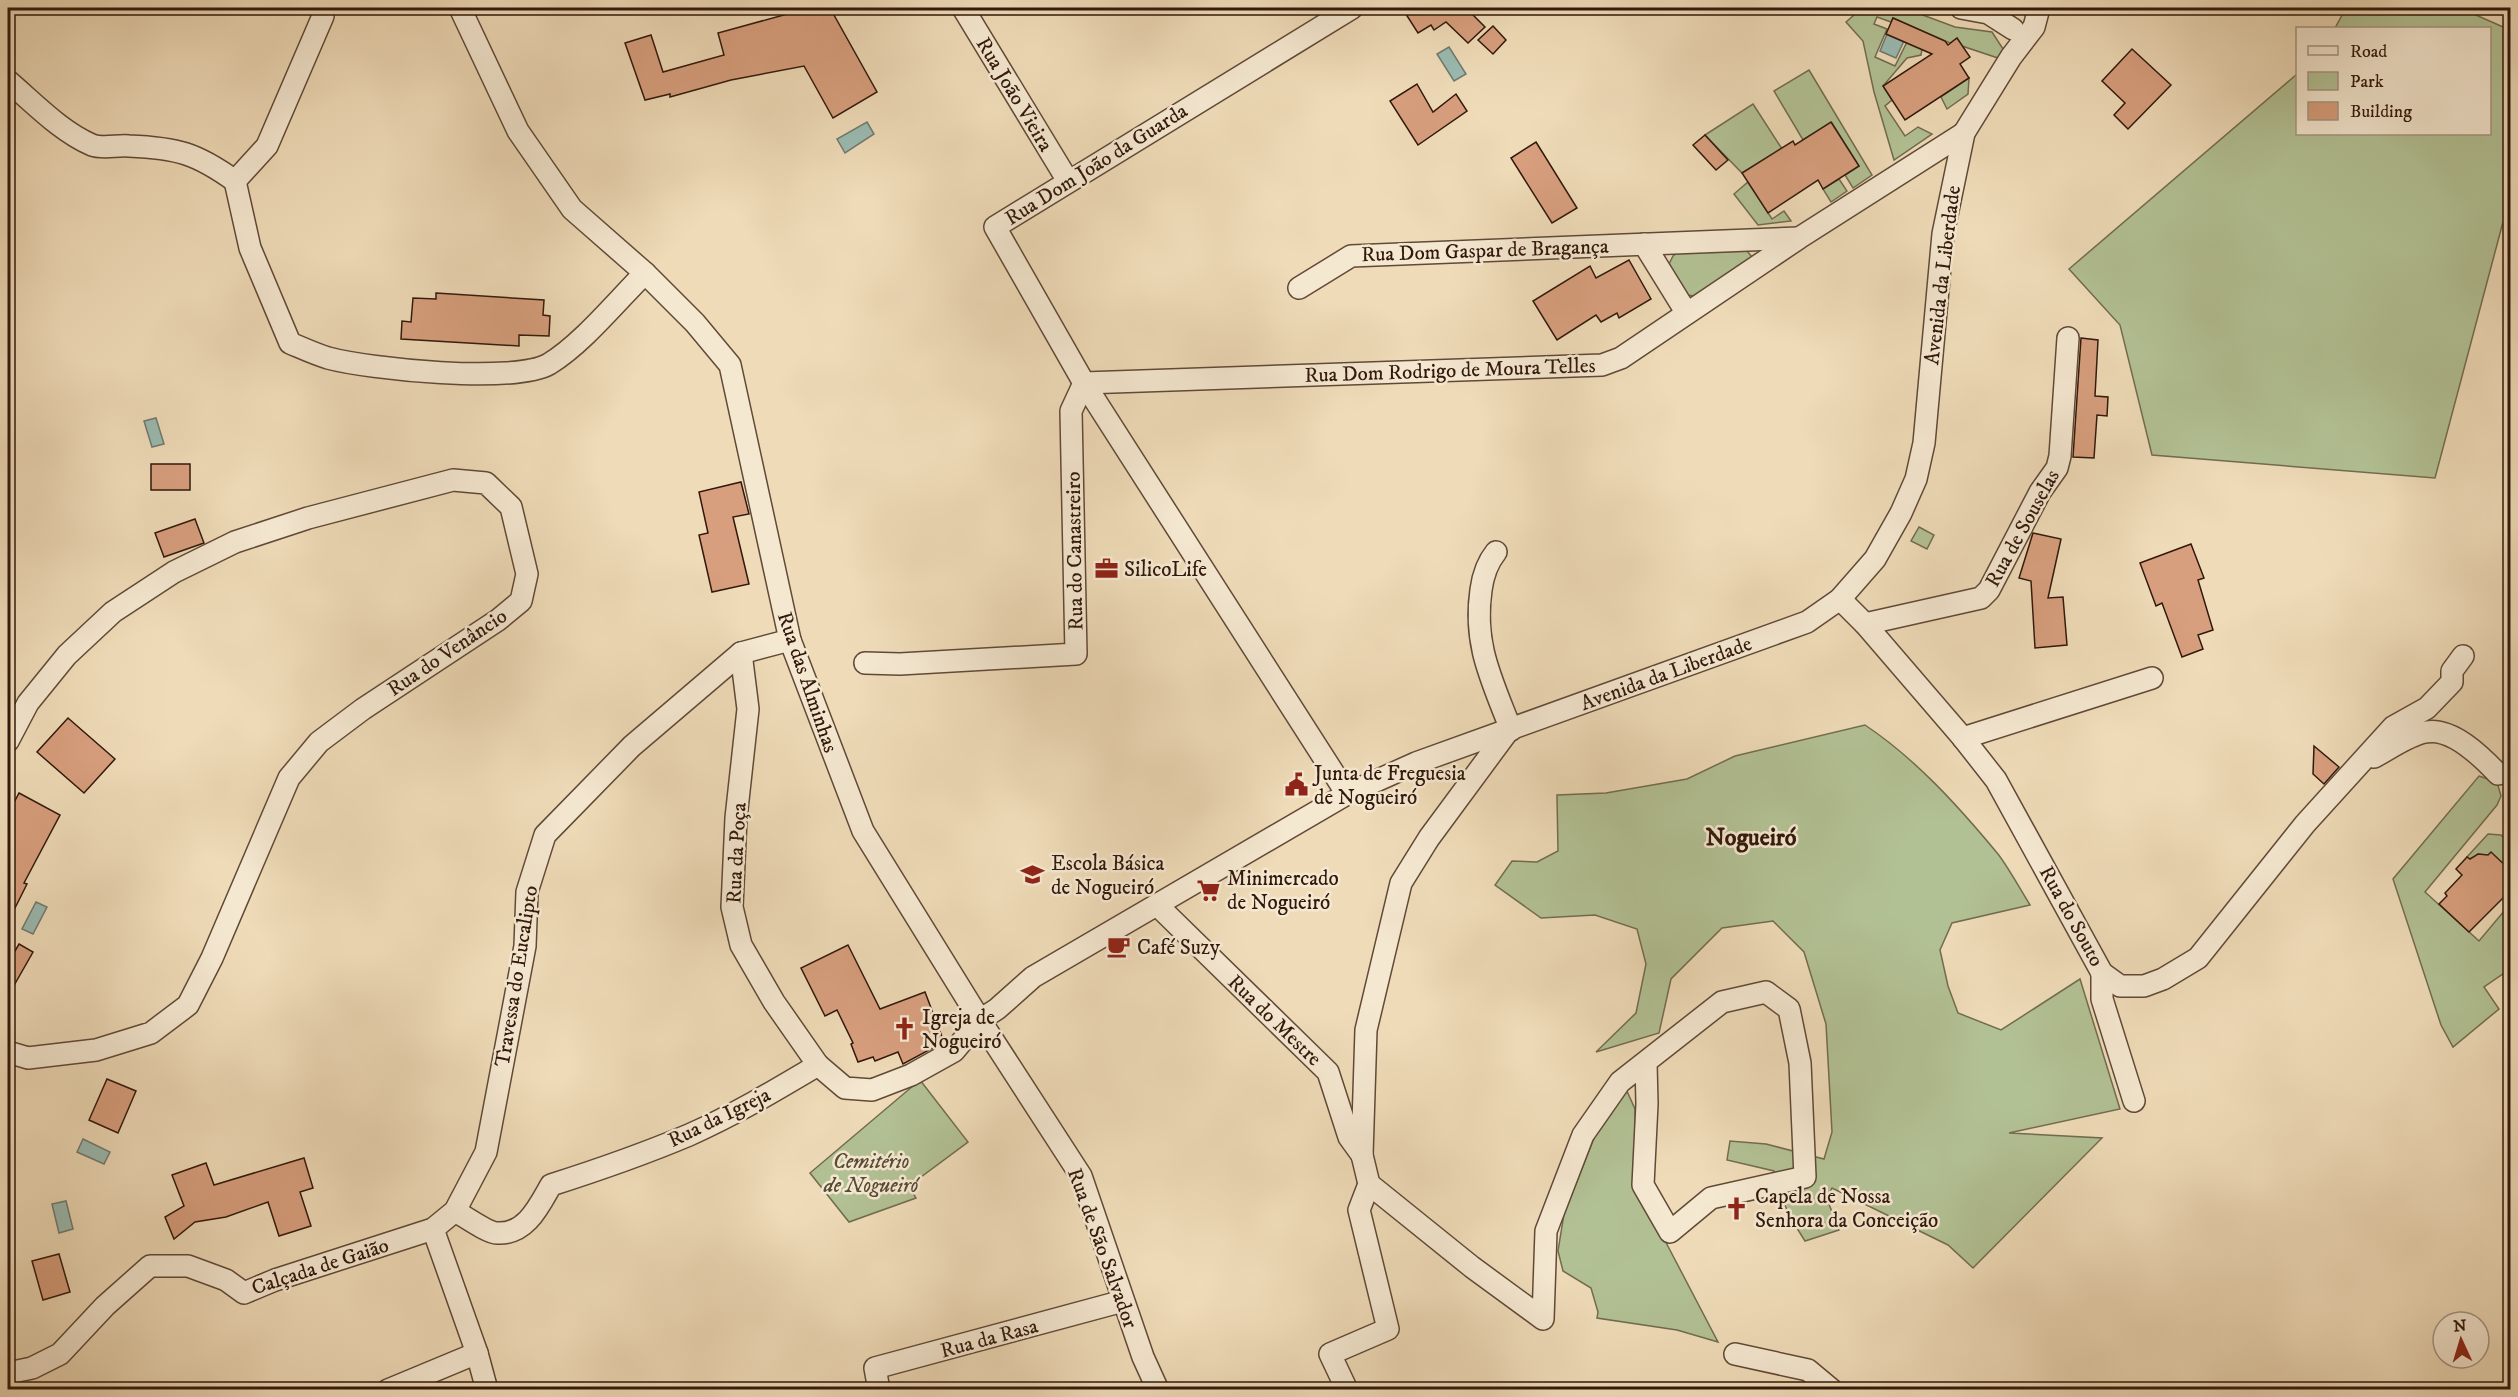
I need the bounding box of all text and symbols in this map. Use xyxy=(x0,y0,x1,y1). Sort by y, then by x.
legend xyxy=(2296,27,2491,135)
street label: Rua João Vieira xyxy=(970,33,1058,156)
text: Road xyxy=(2350,41,2387,63)
text: Park xyxy=(2350,71,2384,93)
street label: Rua Dom João da Guarda xyxy=(1000,98,1193,232)
text: Building xyxy=(2350,101,2412,123)
street label: Avenida da Liberdade xyxy=(1919,184,1967,366)
street label: Rua Dom Gaspar de Bragança xyxy=(1361,234,1609,268)
street label: Rua Dom Rodrigo de Moura Telles xyxy=(1304,353,1596,389)
street label: Rua de Souselas xyxy=(1980,465,2066,592)
street label: Rua do Canastreiro xyxy=(1061,471,1089,631)
office icon: SilicoLife xyxy=(1093,556,1119,582)
place label: SilicoLife xyxy=(1124,557,1207,583)
street label: Rua do Venâncio xyxy=(383,603,512,702)
street label: Rua das Alminhas xyxy=(771,608,843,756)
street label: Avenida da Liberdade xyxy=(1577,631,1756,717)
place label: Junta de Freguesia de Nogueiró xyxy=(1312,761,1466,811)
public building icon: Junta de Freguesia de Nogueiró xyxy=(1283,772,1309,798)
street label: Rua da Poça xyxy=(721,802,753,904)
district label: Nogueiró xyxy=(1706,823,1797,853)
place label: Escola Básica de Nogueiró xyxy=(1051,851,1164,901)
school or university icon: Escola Básica de Nogueiró xyxy=(1020,862,1046,888)
street label: Rua do Souto xyxy=(2033,862,2109,971)
place label: Minimercado de Nogueiró xyxy=(1227,866,1339,916)
supermarket icon: Minimercado de Nogueiró xyxy=(1196,877,1222,903)
street label: Travessa do Eucalipto xyxy=(490,884,544,1069)
cafe icon: Café Suzy xyxy=(1106,934,1132,960)
place label: Café Suzy xyxy=(1137,935,1221,961)
street label: Rua do Mestre xyxy=(1222,969,1327,1072)
place label: Igreja de Nogueiró xyxy=(922,1005,1002,1055)
church icon: Igreja de Nogueiró xyxy=(891,1016,917,1042)
street label: Rua da Igreja xyxy=(664,1082,775,1154)
park label: Cemitério de Nogueiró xyxy=(823,1149,920,1199)
street label: Rua de São Salvador xyxy=(1061,1165,1143,1332)
place label: Capela de Nossa Senhora da Conceição xyxy=(1755,1184,1938,1234)
church icon: Capela de Nossa Senhora da Conceição xyxy=(1724,1195,1750,1221)
street label: Calçada de Gaião xyxy=(248,1233,392,1301)
north arrow xyxy=(2431,1310,2491,1370)
street label: Rua da Rasa xyxy=(937,1313,1041,1364)
text: N xyxy=(2453,1316,2467,1336)

